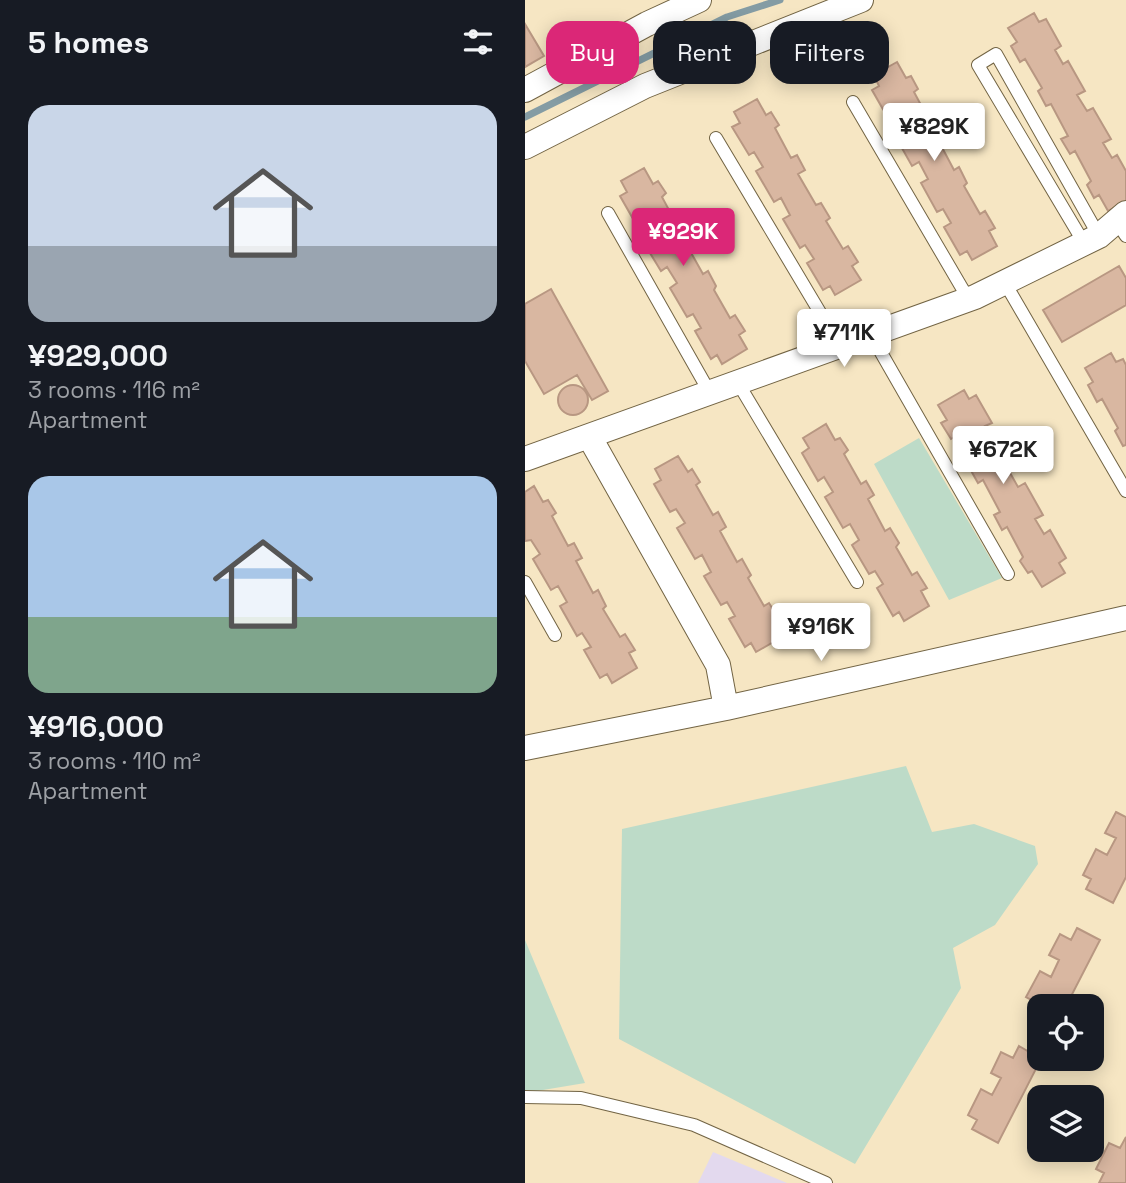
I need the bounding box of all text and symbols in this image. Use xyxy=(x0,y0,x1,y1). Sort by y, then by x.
chip: Buy xyxy=(546,21,639,84)
chip: Rent xyxy=(653,21,756,84)
chip: Filters xyxy=(770,21,889,84)
text: 5 homes xyxy=(28,23,149,62)
icon: filters xyxy=(459,23,497,61)
pin: ¥829K xyxy=(885,104,983,163)
text: ¥829K xyxy=(899,111,969,141)
icon: home xyxy=(200,150,326,276)
pin: ¥929K xyxy=(634,208,732,268)
text: ¥929K xyxy=(648,216,718,246)
pin: ¥711K xyxy=(795,310,893,369)
text: ¥711K xyxy=(813,317,875,347)
text: ¥929,000 xyxy=(28,336,168,375)
text: 3 rooms · 116 m² xyxy=(28,375,200,405)
text: Apartment xyxy=(28,405,148,435)
pin: ¥672K xyxy=(954,426,1052,486)
text: ¥672K xyxy=(969,434,1037,464)
icon: home xyxy=(200,521,326,647)
pin: ¥916K xyxy=(772,604,870,663)
text: ¥916K xyxy=(787,611,855,641)
text: ¥916,000 xyxy=(28,707,164,746)
text: 3 rooms · 110 m² xyxy=(28,746,201,776)
text: Apartment xyxy=(28,776,148,806)
map controls xyxy=(1027,994,1104,1162)
button: locate xyxy=(1027,994,1104,1071)
button: layers xyxy=(1027,1085,1104,1162)

